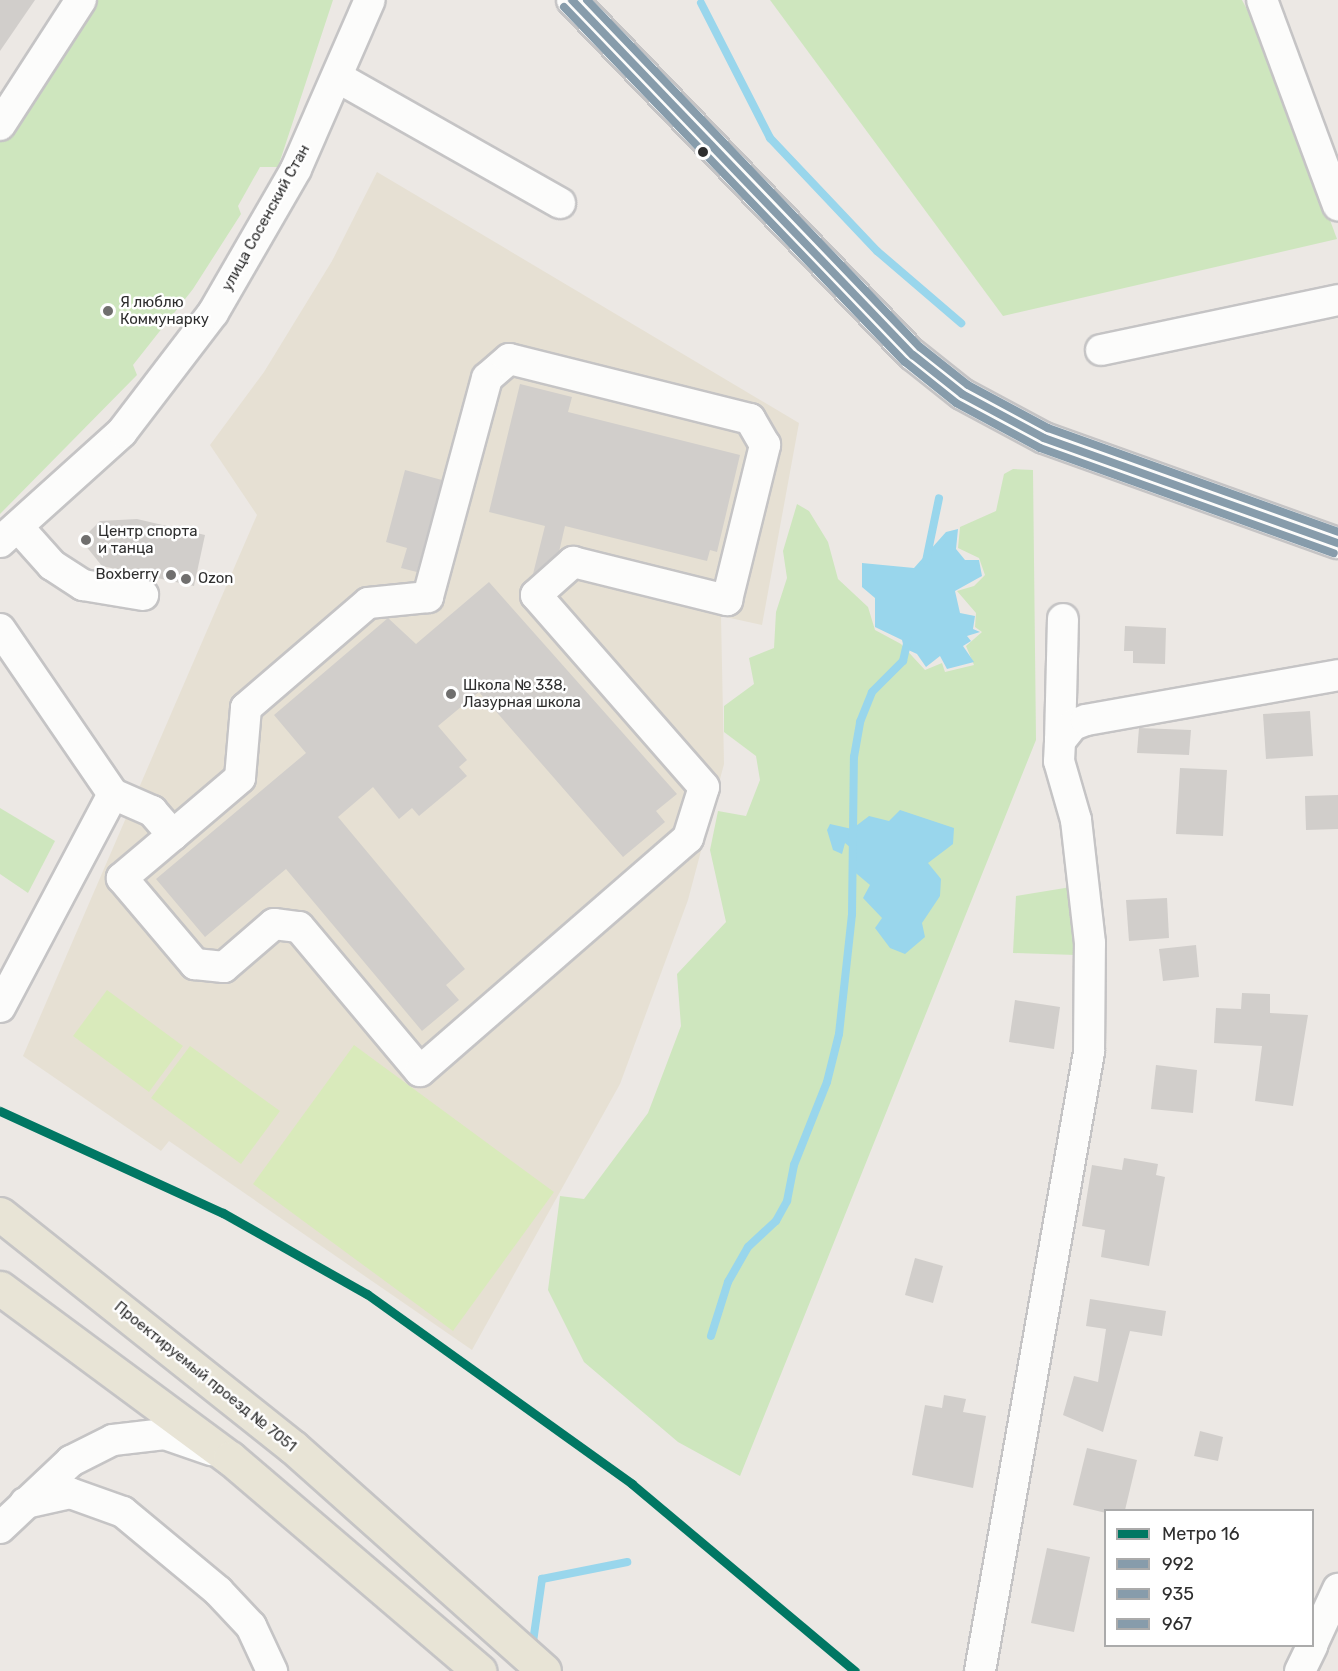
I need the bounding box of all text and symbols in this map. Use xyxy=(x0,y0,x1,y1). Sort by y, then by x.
street label: улица Сосенский Стан xyxy=(218,142,314,294)
unlabelled marker xyxy=(697,146,709,158)
place label: Я люблю Коммунарку xyxy=(120,293,209,328)
marker: Я люблю Коммунарку xyxy=(101,304,115,318)
place label: Центр спорта и танца xyxy=(98,522,197,557)
marker: Центр спорта и танца xyxy=(79,533,93,547)
place label: Boxberry xyxy=(95,566,159,584)
marker: Boxberry xyxy=(164,568,178,582)
place label: Ozon xyxy=(198,570,233,588)
marker: Ozon xyxy=(179,572,193,586)
place label: Школа № 338, Лазурная школа xyxy=(463,676,581,711)
marker: Школа № 338, Лазурная школа xyxy=(444,687,458,701)
street label: Проектируемый проезд № 7051 xyxy=(110,1298,300,1456)
legend xyxy=(1104,1509,1314,1647)
text: Метро 16 xyxy=(1162,1523,1240,1545)
text: 992 xyxy=(1162,1553,1194,1575)
text: 935 xyxy=(1162,1583,1194,1605)
text: 967 xyxy=(1162,1613,1192,1635)

